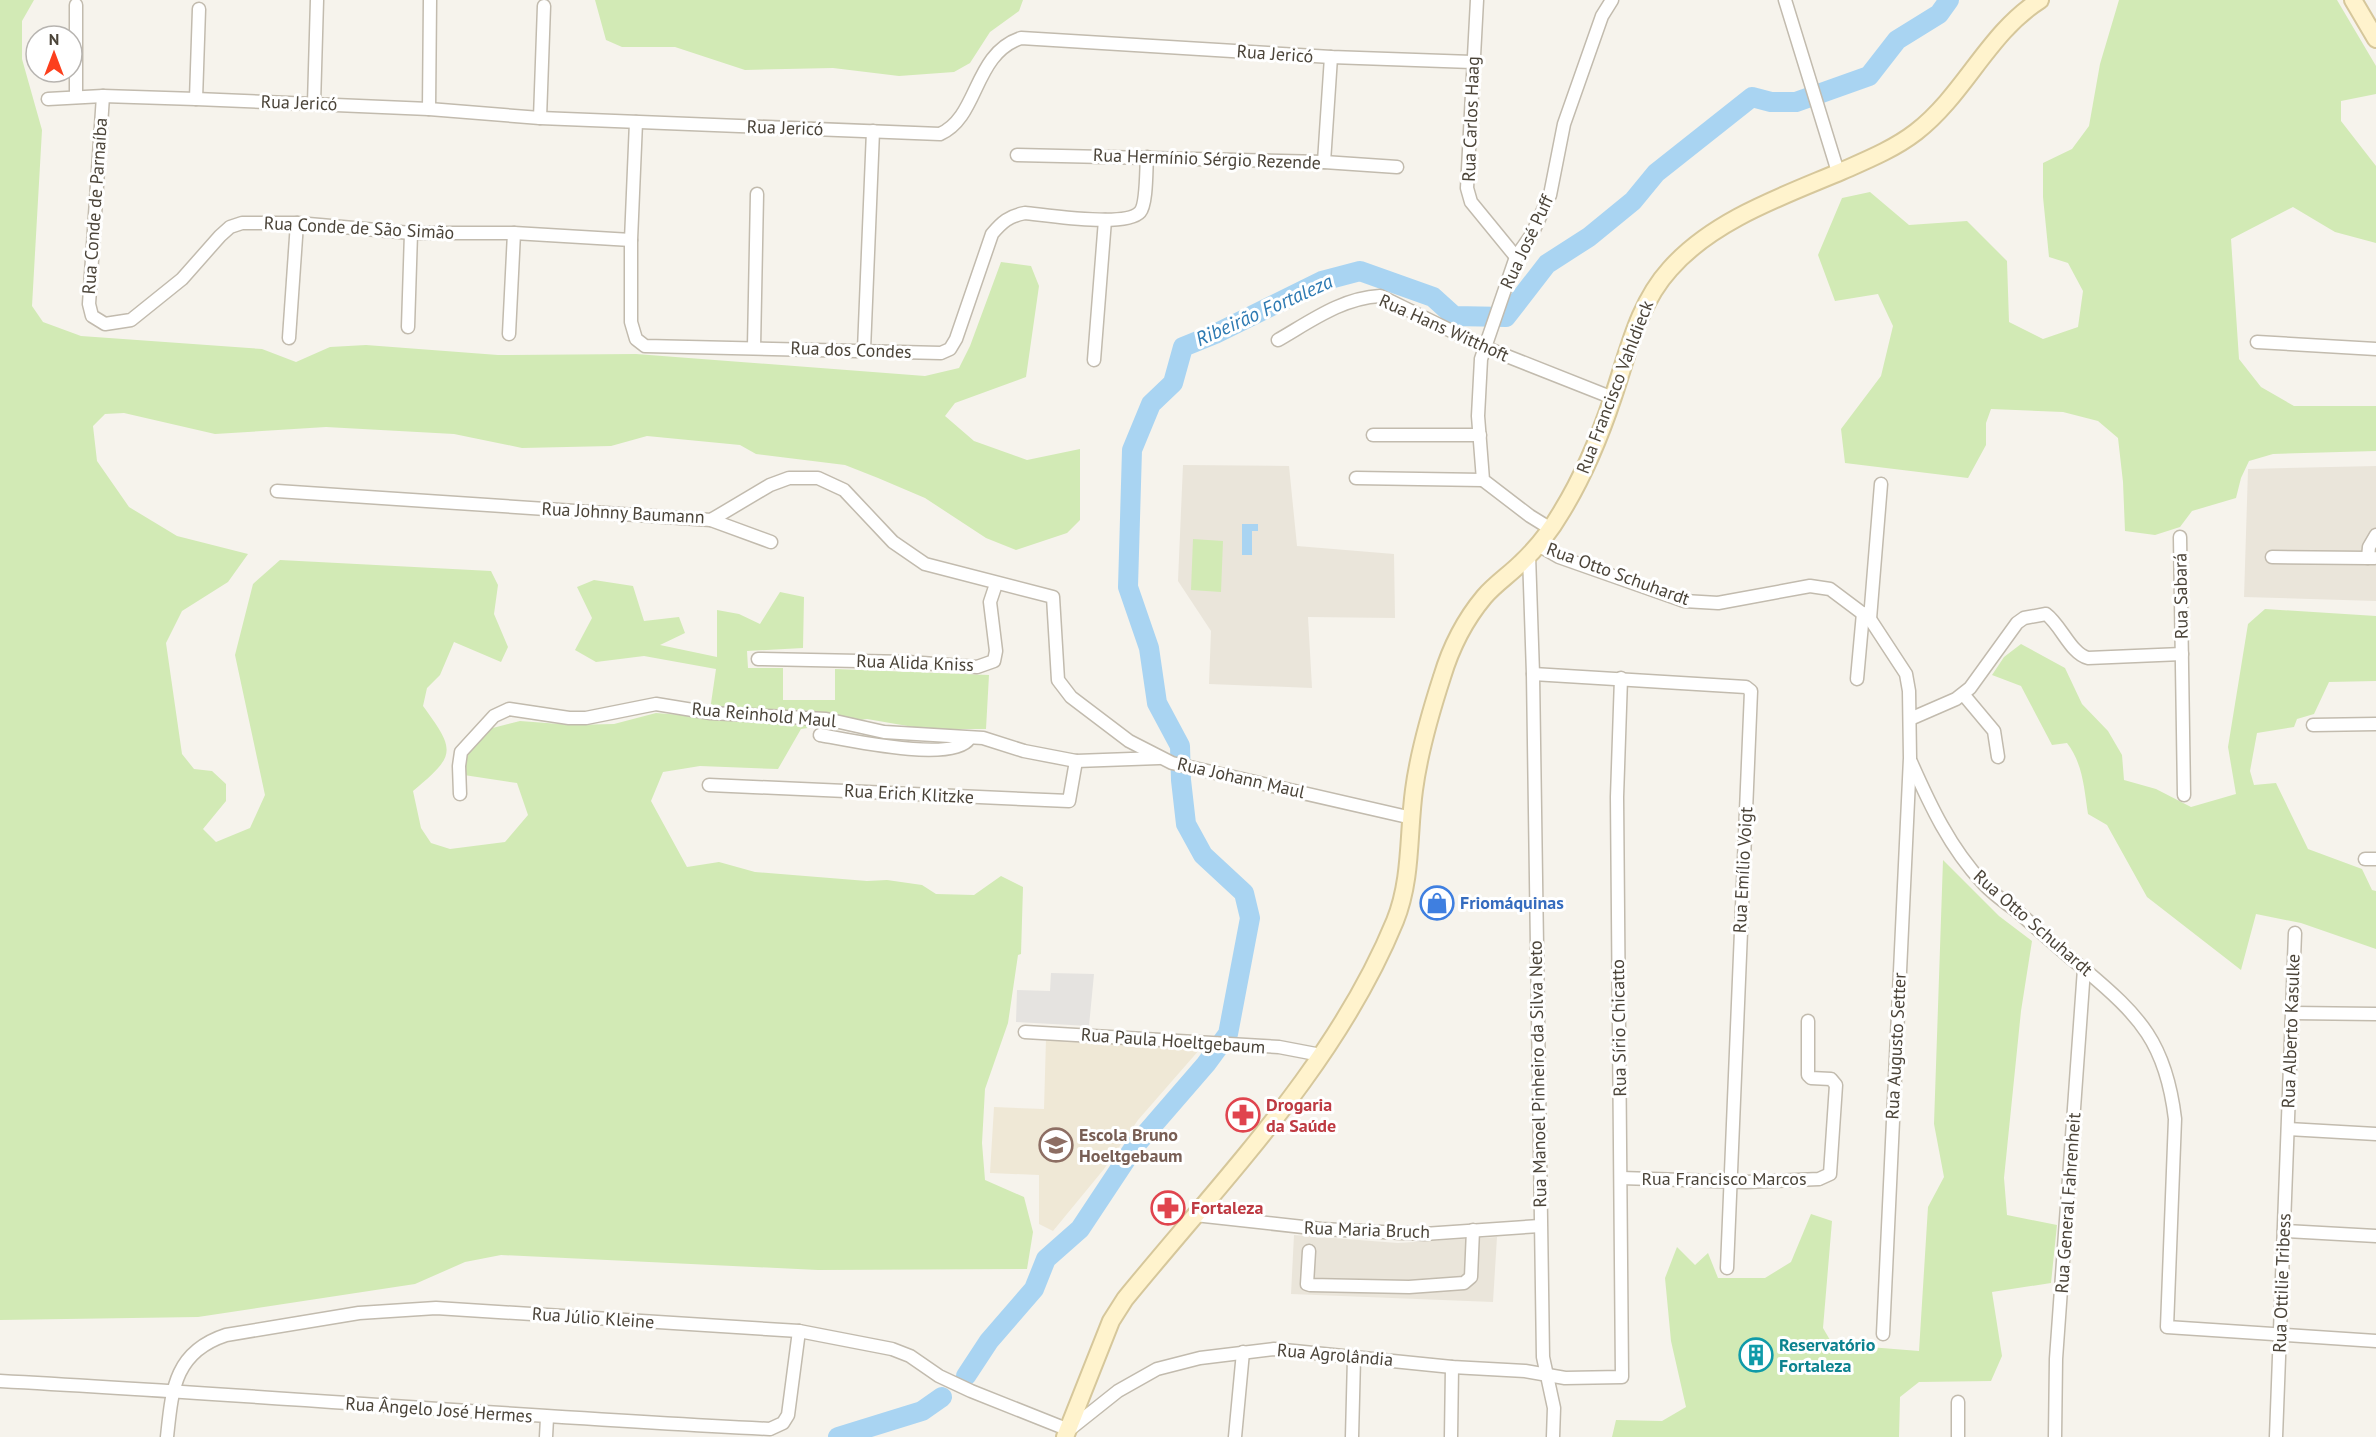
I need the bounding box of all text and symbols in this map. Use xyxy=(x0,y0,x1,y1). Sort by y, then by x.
north arrow xyxy=(24,24,84,84)
text: N xyxy=(49,29,59,49)
street label: Rua Jericó xyxy=(1236,39,1314,68)
street label: Rua Carlos Haag xyxy=(1457,56,1484,182)
street label: Rua Jericó xyxy=(260,90,338,115)
street label: Rua Jericó xyxy=(746,115,824,140)
street label: Rua Conde de Parnaíba xyxy=(77,117,112,295)
street label: Rua Hermínio Sérgio Rezende xyxy=(1093,143,1321,174)
street label: Rua José Puff xyxy=(1495,190,1559,292)
street label: Rua Conde de São Simão xyxy=(263,211,455,244)
water label: Ribeirão Fortaleza xyxy=(1191,268,1337,352)
street label: Rua Hans Witthoft xyxy=(1376,289,1513,366)
street label: Rua Francisco Vahldieck xyxy=(1571,297,1658,477)
street label: Rua dos Condes xyxy=(790,336,912,363)
street label: Rua Johnny Baumann xyxy=(541,497,705,528)
street label: Rua Otto Schuhardt xyxy=(1543,537,1693,610)
street label: Rua Sabará xyxy=(2168,553,2193,639)
street label: Rua Alida Kniss xyxy=(856,649,974,676)
street label: Rua Reinhold Maul xyxy=(691,697,838,732)
street label: Rua Johann Maul xyxy=(1175,752,1308,804)
street label: Rua Erich Klitzke xyxy=(843,779,975,808)
street label: Rua Emílio Voigt xyxy=(1728,806,1757,934)
street label: Rua Otto Schuhardt xyxy=(1969,865,2098,981)
shop icon: Friomáquinas xyxy=(1419,885,1455,921)
place label: Friomáquinas xyxy=(1460,891,1564,914)
street label: Rua Manoel Pinheiro da Silva Neto xyxy=(1524,940,1551,1208)
street label: Rua Alberto Kasulke xyxy=(2276,953,2305,1109)
street label: Rua Sírio Chicatto xyxy=(1606,959,1631,1097)
street label: Rua Augusto Setter xyxy=(1880,972,1911,1120)
street label: Rua Paula Hoeltgebaum xyxy=(1080,1023,1266,1058)
place label: Drogaria da Saúde xyxy=(1266,1093,1336,1137)
pharmacy icon: Drogaria da Saúde xyxy=(1225,1097,1261,1133)
street label: Rua General Fahrenheit xyxy=(2050,1112,2085,1294)
place label: Escola Bruno Hoeltgebaum xyxy=(1079,1123,1183,1167)
school or university icon: Escola Bruno Hoeltgebaum xyxy=(1038,1127,1074,1163)
street label: Rua Francisco Marcos xyxy=(1641,1167,1807,1190)
pharmacy icon: Fortaleza xyxy=(1150,1190,1186,1226)
place label: Fortaleza xyxy=(1191,1196,1263,1219)
street label: Rua Ottilie Tribess xyxy=(2268,1213,2295,1353)
street label: Rua Maria Bruch xyxy=(1304,1216,1430,1243)
street label: Rua Júlio Kleine xyxy=(531,1302,655,1333)
place label: Reservatório Fortaleza xyxy=(1779,1333,1876,1377)
building icon: Reservatório Fortaleza xyxy=(1738,1337,1774,1373)
street label: Rua Agrolândia xyxy=(1276,1338,1394,1371)
street label: Rua Ângelo José Hermes xyxy=(345,1391,533,1428)

